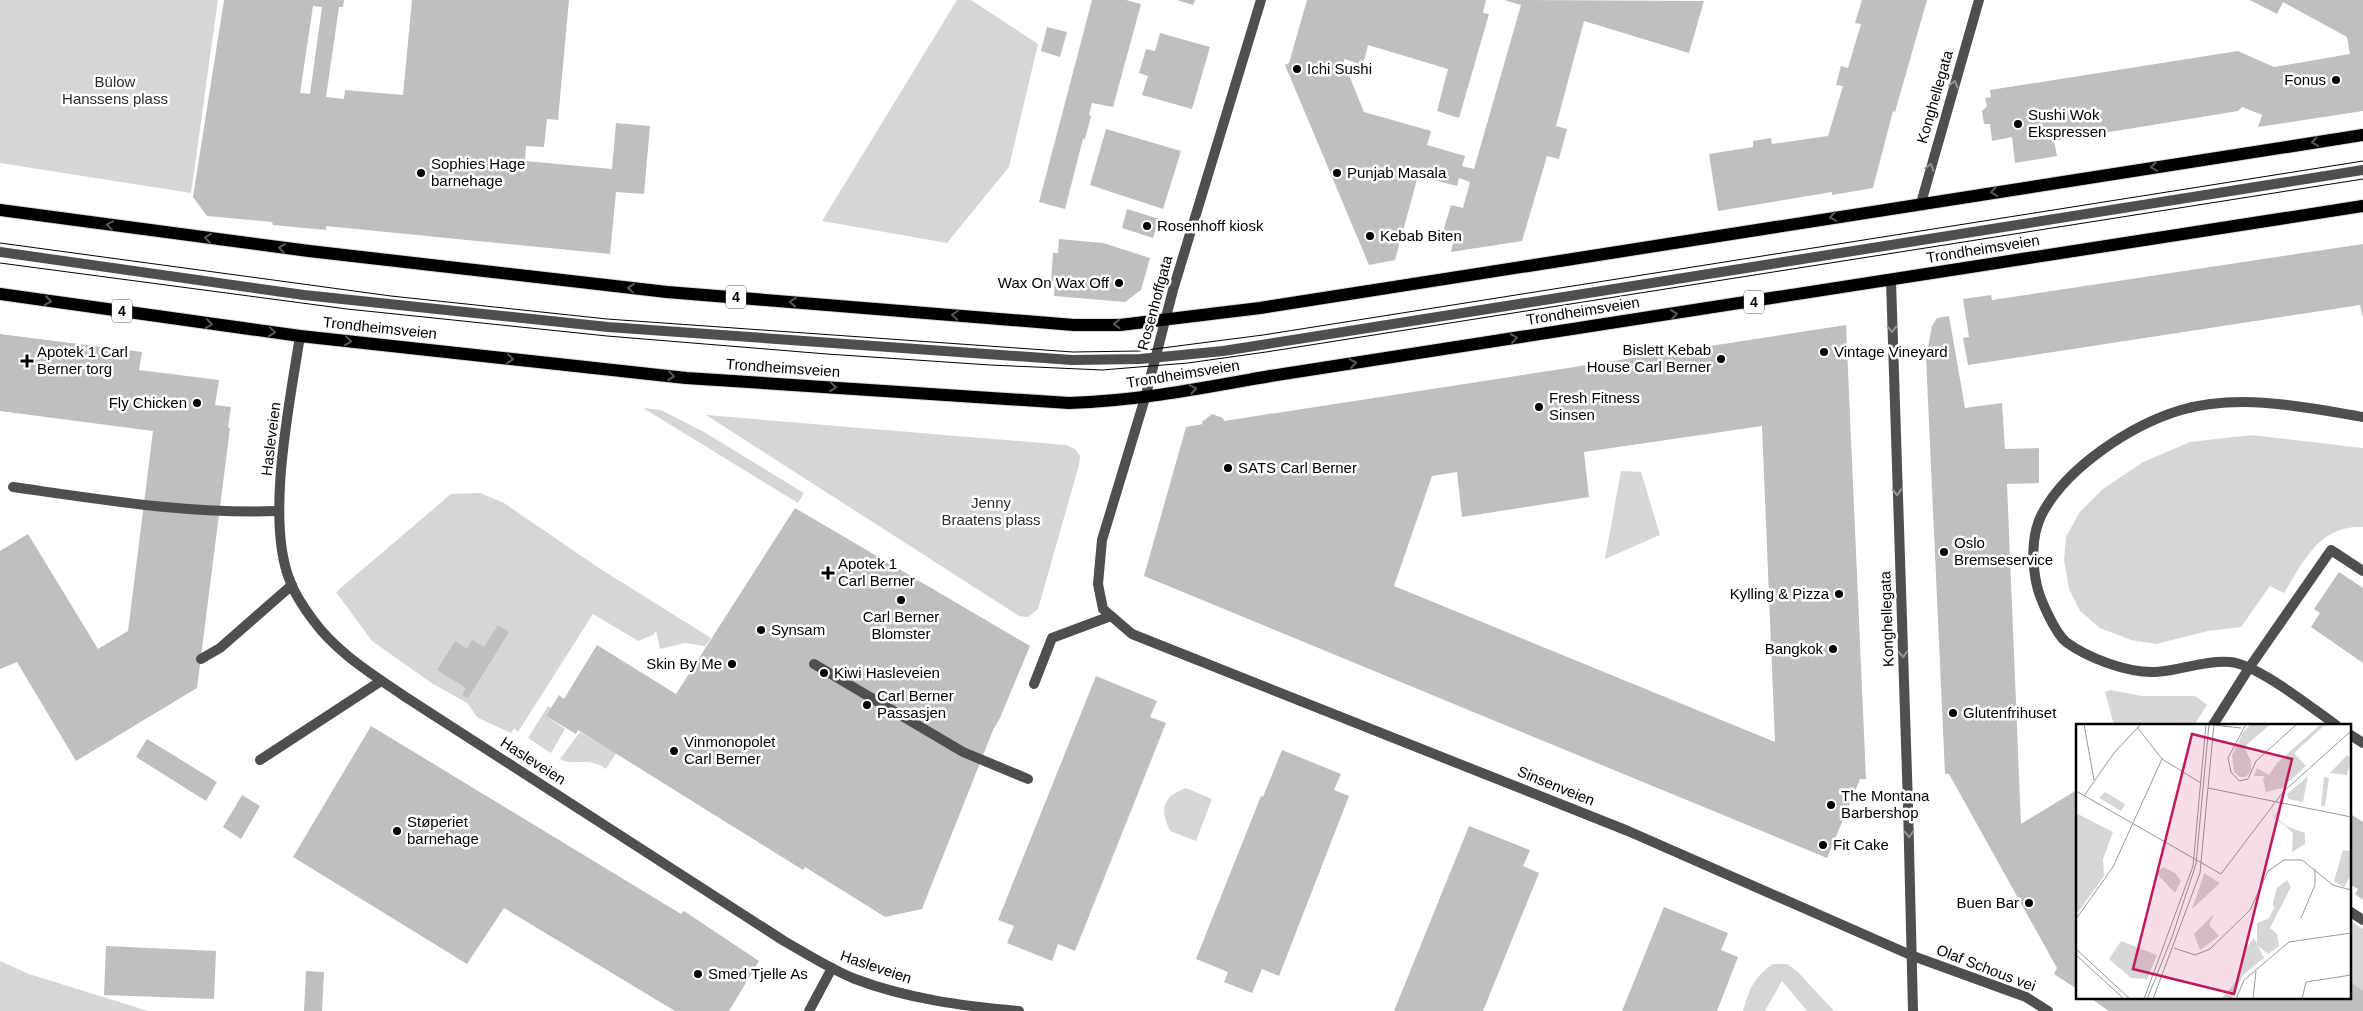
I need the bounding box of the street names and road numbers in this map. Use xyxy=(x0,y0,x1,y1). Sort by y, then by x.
street label: Konghellegata xyxy=(1913,48,1956,145)
street label: Trondheimsveien xyxy=(1925,231,2041,266)
street label: Rosenhoffgata xyxy=(1134,253,1175,352)
road number: 4 xyxy=(726,286,746,308)
road number: 4 xyxy=(1744,290,1764,314)
street label: Trondheimsveien xyxy=(1525,293,1641,328)
road number: 4 xyxy=(112,300,132,322)
street label: Trondheimsveien xyxy=(322,313,438,342)
street label: Trondheimsveien xyxy=(725,355,841,380)
street label: Trondheimsveien xyxy=(1125,356,1241,391)
street label: Hasleveien xyxy=(258,401,283,477)
street label: Konghellegata xyxy=(1876,570,1897,667)
street label: Hasleveien xyxy=(498,733,569,788)
street label: Sinsenveien xyxy=(1515,762,1597,809)
street label: Olaf Schous vei xyxy=(1934,941,2038,994)
street label: Hasleveien xyxy=(838,946,914,987)

